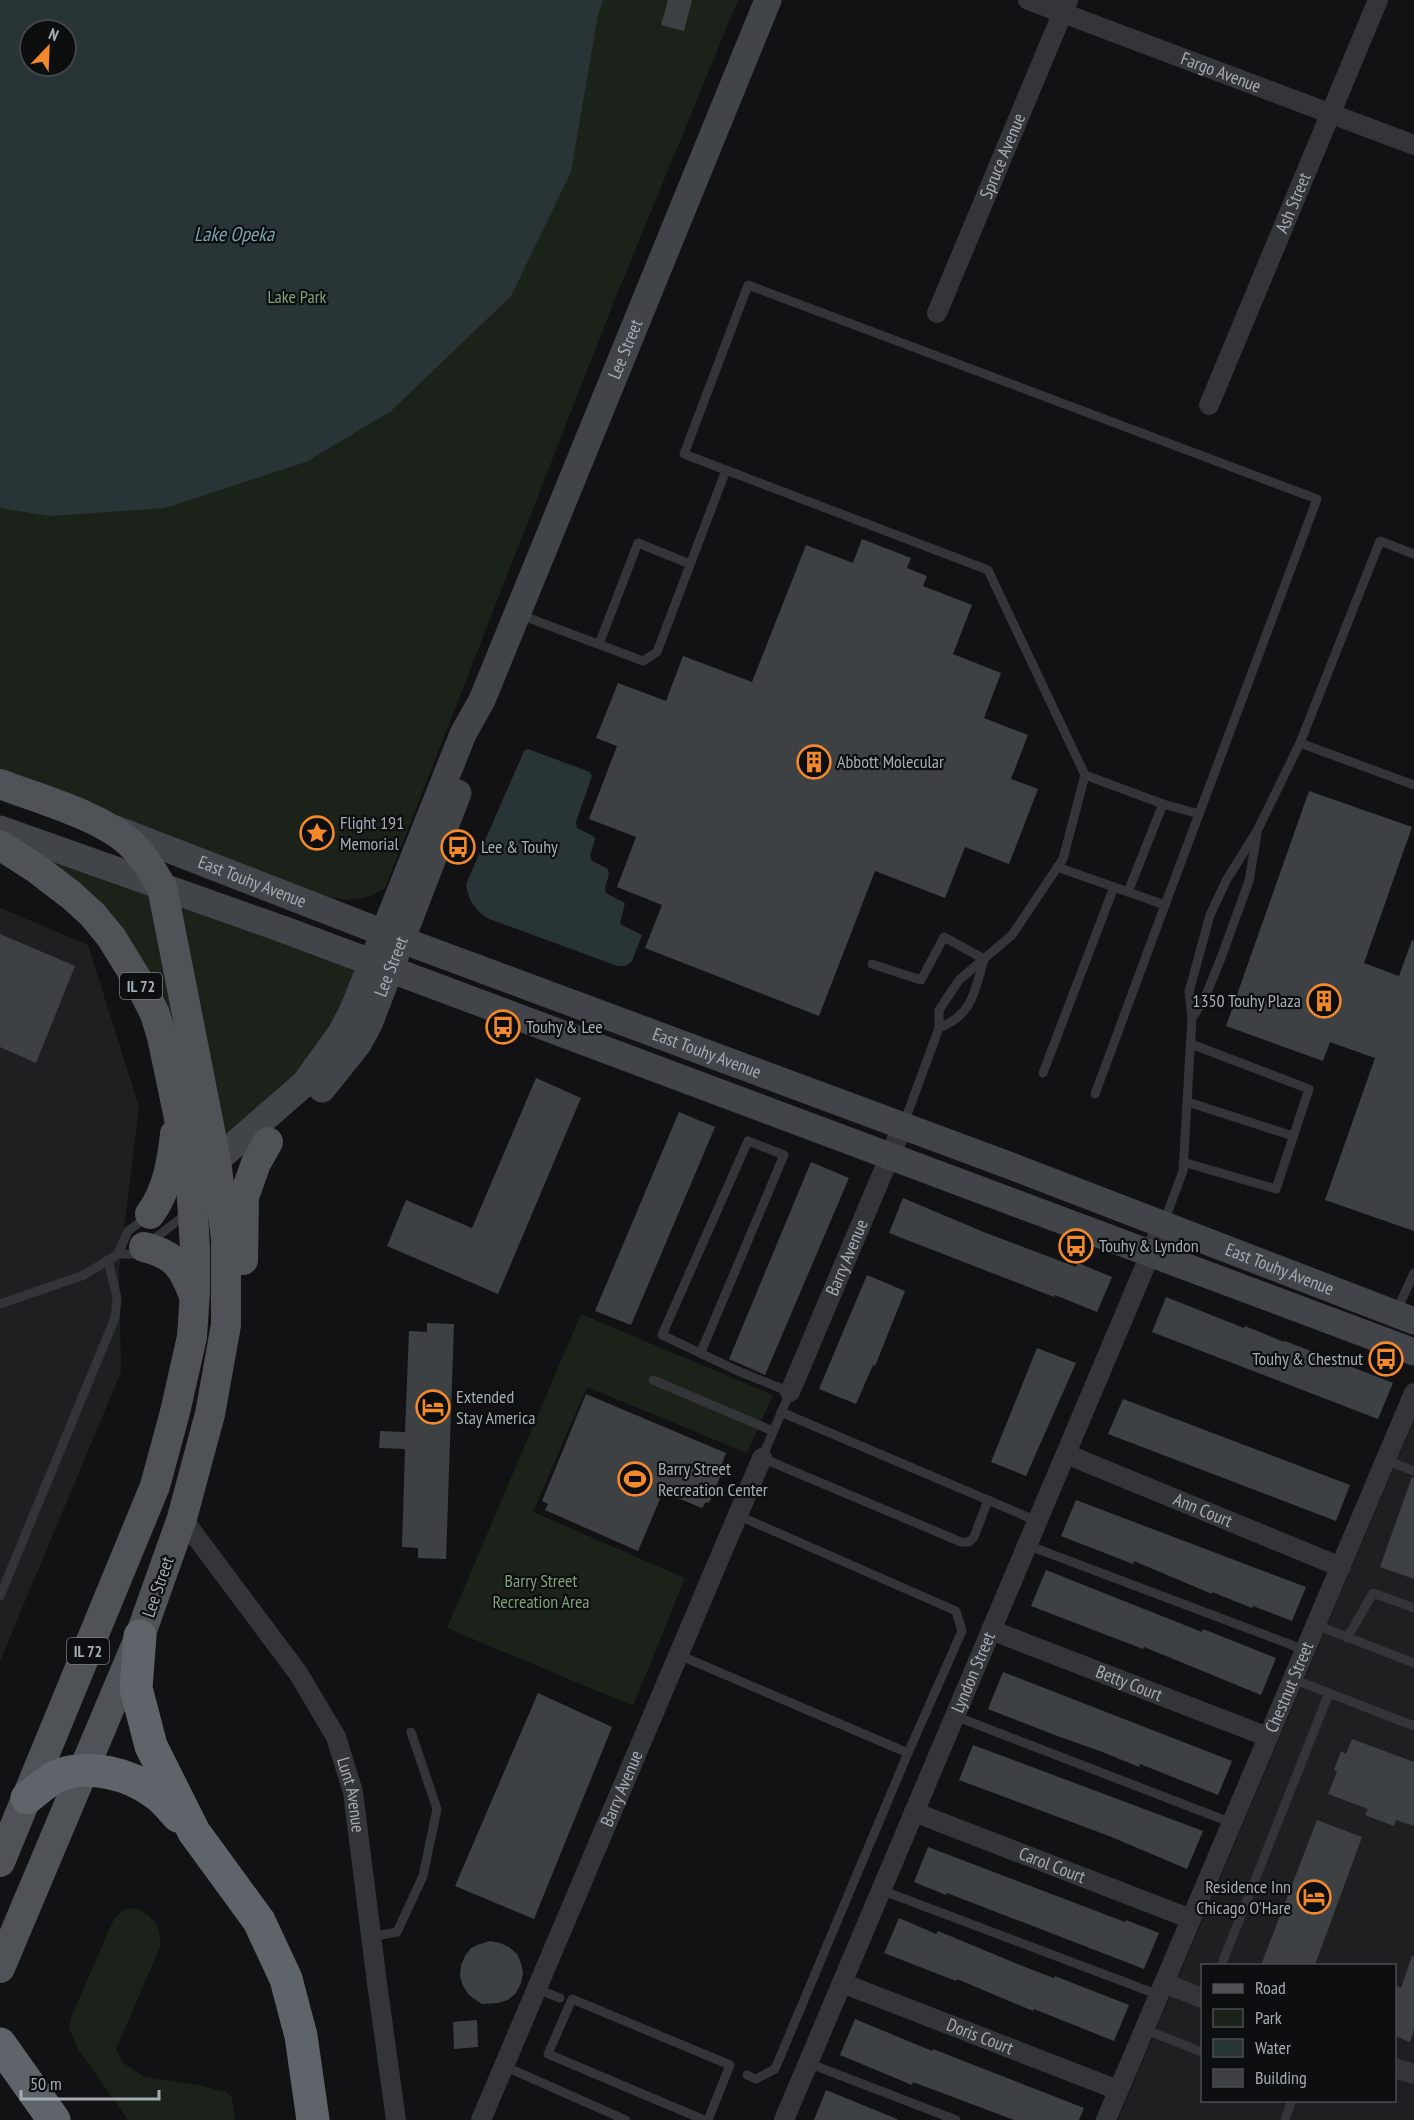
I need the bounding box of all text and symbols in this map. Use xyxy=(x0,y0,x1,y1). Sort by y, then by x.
north arrow xyxy=(18,18,78,78)
text: N xyxy=(46,23,62,45)
street label: Fargo Avenue xyxy=(1178,46,1264,98)
street label: Spruce Avenue xyxy=(974,110,1030,202)
street label: Ash Street xyxy=(1270,169,1316,236)
water label: Lake Opeka xyxy=(194,221,275,247)
park label: Lake Park xyxy=(267,285,327,308)
street label: Lee Street xyxy=(602,316,647,382)
building icon: Abbott Molecular xyxy=(796,744,832,780)
place label: Abbott Molecular xyxy=(837,750,944,773)
place label: Flight 191 Memorial xyxy=(340,811,404,855)
place icon: Flight 191 Memorial xyxy=(299,815,335,851)
bus stop icon: Lee & Touhy xyxy=(440,829,476,865)
place label: Lee & Touhy xyxy=(481,835,558,858)
street label: East Touhy Avenue xyxy=(195,850,310,913)
street label: Lee Street xyxy=(369,933,413,1000)
road number: IL 72 xyxy=(120,973,162,999)
building icon: 1350 Touhy Plaza xyxy=(1306,983,1342,1019)
place label: 1350 Touhy Plaza xyxy=(1192,989,1301,1012)
bus stop icon: Touhy & Lee xyxy=(485,1009,521,1045)
place label: Touhy & Lee xyxy=(526,1015,603,1038)
street label: East Touhy Avenue xyxy=(650,1022,765,1083)
street label: Barry Avenue xyxy=(820,1216,873,1299)
bus stop icon: Touhy & Lyndon xyxy=(1058,1228,1094,1264)
place label: Touhy & Lyndon xyxy=(1099,1234,1199,1257)
street label: East Touhy Avenue xyxy=(1222,1238,1337,1300)
bus stop icon: Touhy & Chestnut xyxy=(1368,1341,1404,1377)
place label: Touhy & Chestnut xyxy=(1252,1347,1363,1370)
place label: Extended Stay America xyxy=(456,1385,536,1429)
hotel icon: Extended Stay America xyxy=(415,1389,451,1425)
place label: Barry Street Recreation Center xyxy=(658,1457,768,1501)
sports icon: Barry Street Recreation Center xyxy=(617,1461,653,1497)
street label: Ann Court xyxy=(1170,1487,1236,1532)
street label: Lee Street xyxy=(136,1554,179,1620)
park label: Barry Street Recreation Area xyxy=(492,1569,590,1613)
street label: Lyndon Street xyxy=(946,1628,1000,1716)
road number: IL 72 xyxy=(67,1638,109,1664)
street label: Chestnut Street xyxy=(1259,1638,1318,1736)
street label: Betty Court xyxy=(1093,1660,1166,1706)
street label: Barry Avenue xyxy=(595,1747,648,1830)
street label: Lunt Avenue xyxy=(332,1754,370,1834)
street label: Carol Court xyxy=(1016,1842,1089,1888)
place label: Residence Inn Chicago O'Hare xyxy=(1196,1875,1291,1919)
hotel icon: Residence Inn Chicago O'Hare xyxy=(1296,1879,1332,1915)
legend xyxy=(1201,1964,1396,2102)
text: Road xyxy=(1255,1976,1286,1999)
text: Park xyxy=(1255,2006,1282,2029)
street label: Doris Court xyxy=(944,2013,1017,2059)
text: Water xyxy=(1255,2036,1291,2059)
scale bar xyxy=(21,2063,159,2101)
text: Building xyxy=(1255,2066,1307,2089)
text: 50 m xyxy=(30,2072,62,2095)

